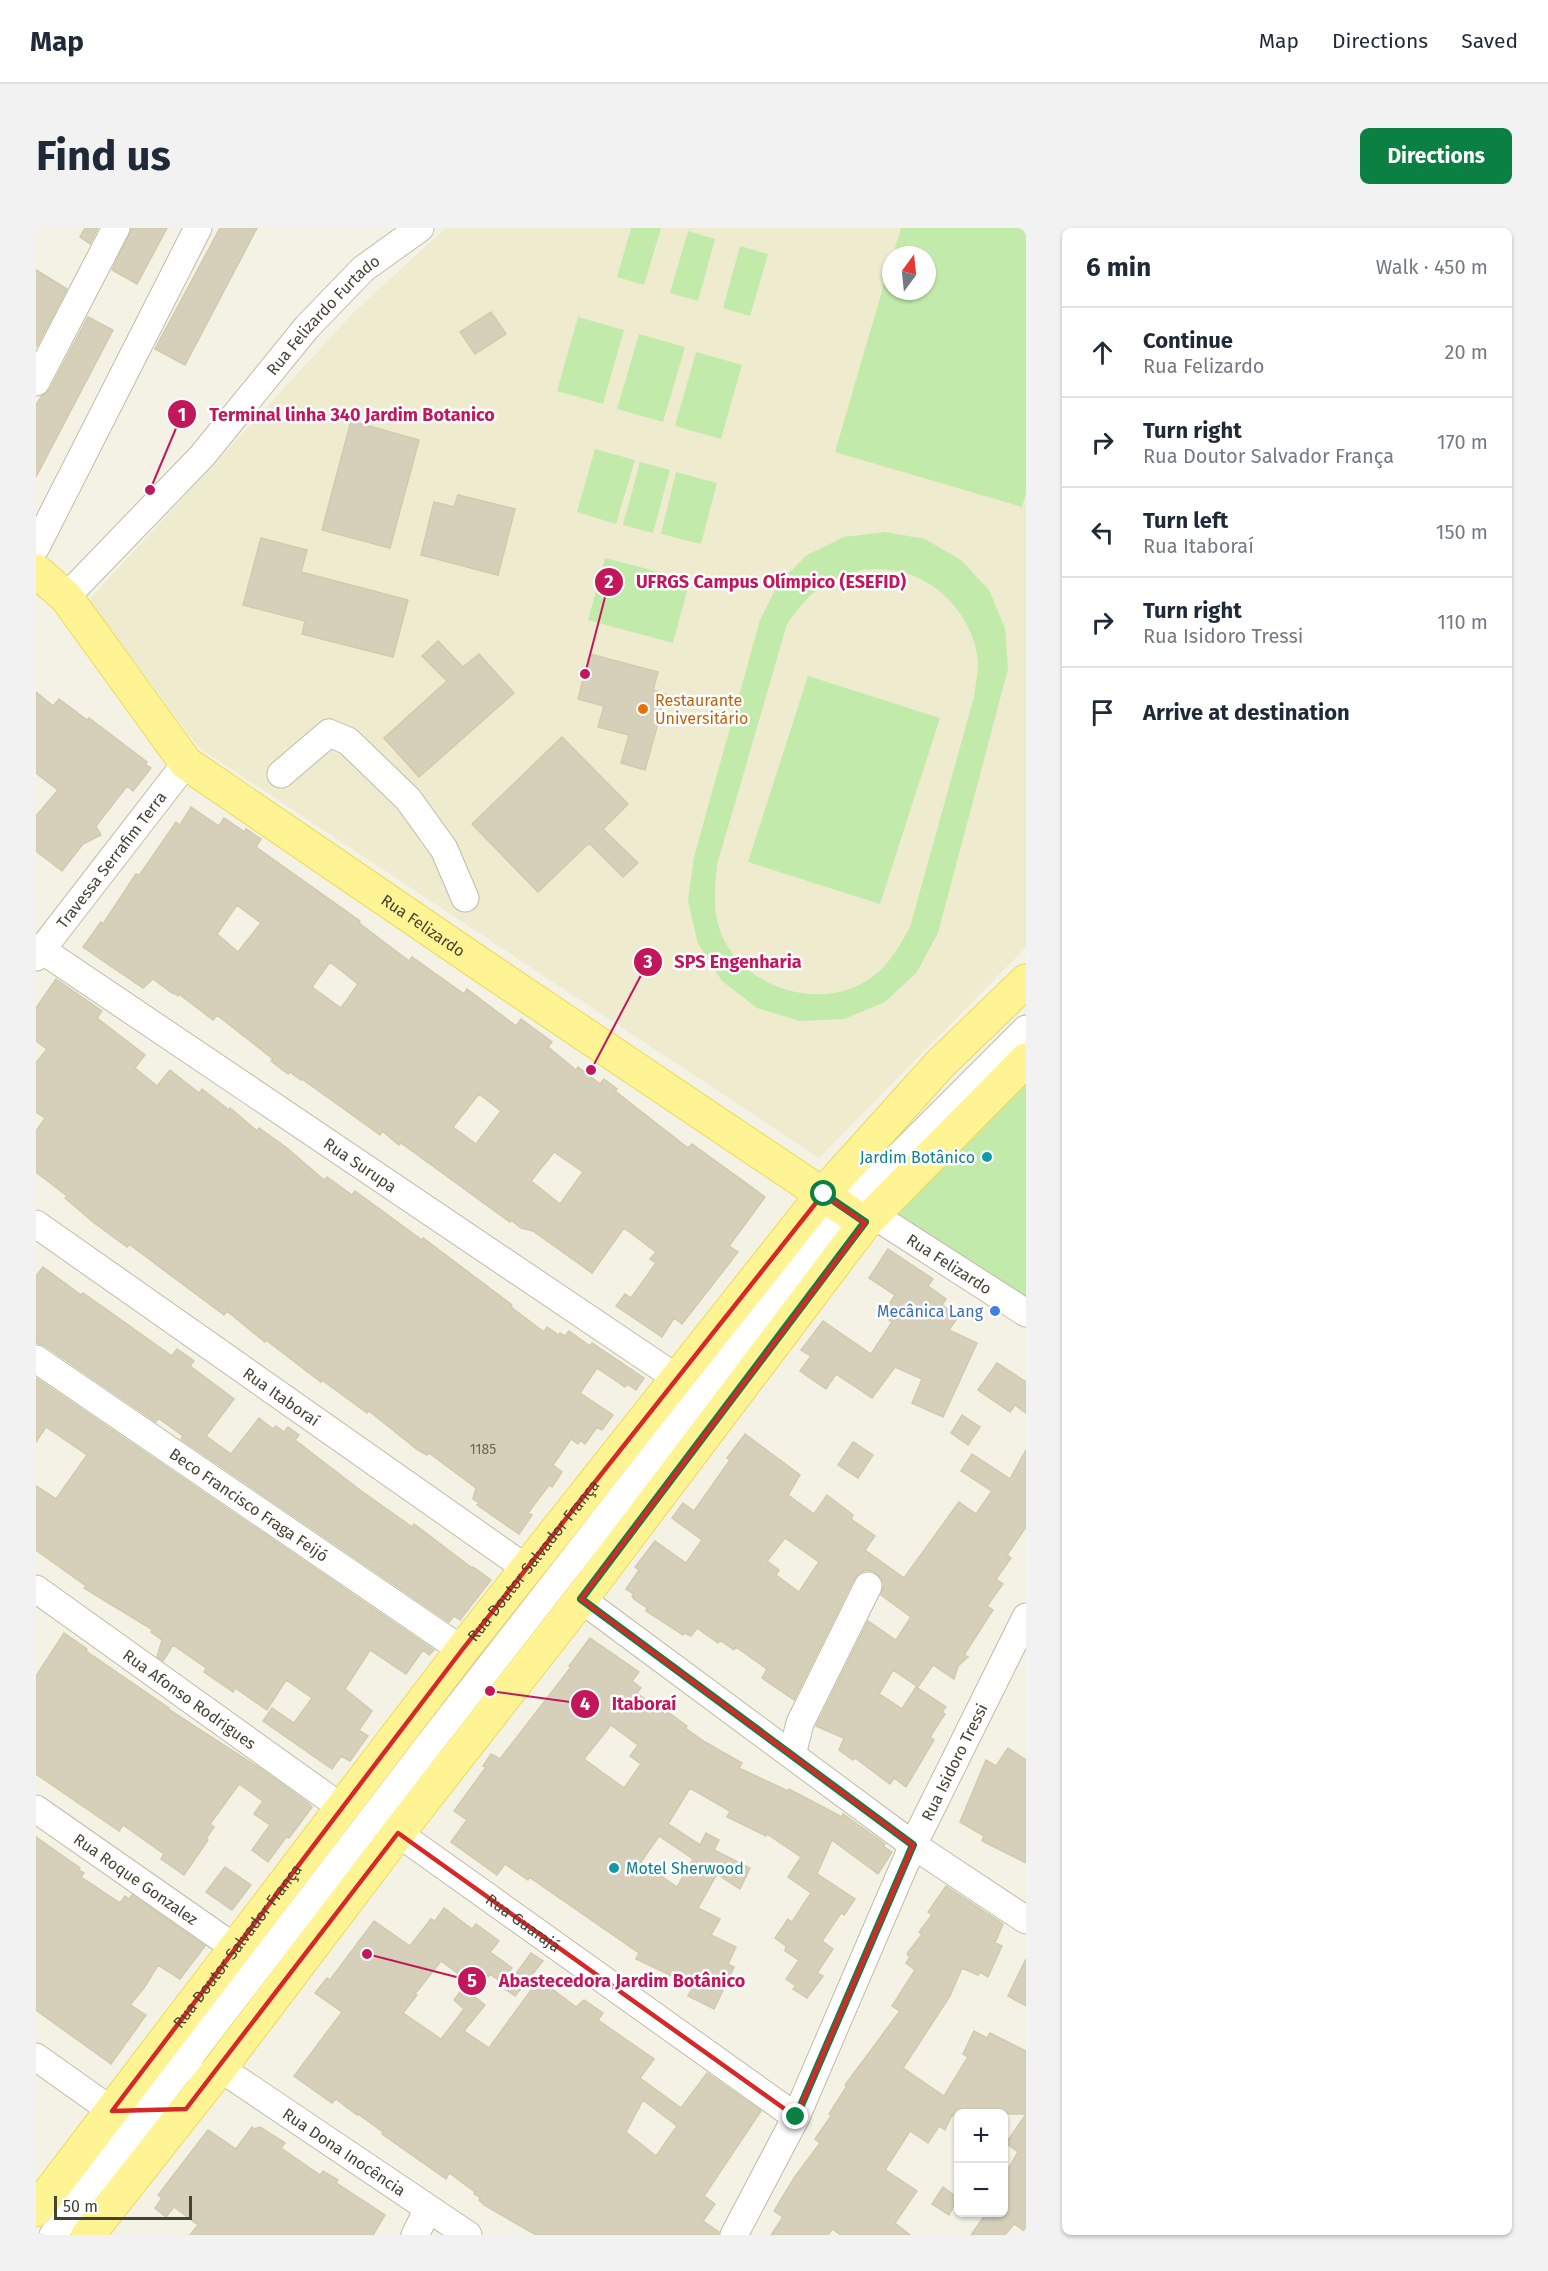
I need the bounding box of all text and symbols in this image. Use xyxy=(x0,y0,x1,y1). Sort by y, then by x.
text: Map xyxy=(30,25,84,58)
text: Map xyxy=(1259,28,1299,54)
text: Directions xyxy=(1332,28,1428,54)
text: Saved xyxy=(1461,28,1518,54)
button: Directions xyxy=(1360,128,1512,184)
text: Find us xyxy=(36,131,171,181)
north arrow xyxy=(882,246,936,300)
street label: Rua Felizardo Furtado xyxy=(263,251,383,379)
text: 6 min xyxy=(1086,252,1151,283)
text: Walk · 450 m xyxy=(1376,255,1488,279)
text: Continue xyxy=(1143,327,1233,354)
icon: ahead xyxy=(1086,336,1119,369)
text: 20 m xyxy=(1445,340,1488,364)
text: Rua Felizardo xyxy=(1143,354,1265,378)
callout: Terminal linha 340 Jardim Botanico xyxy=(167,396,507,432)
text: 1 xyxy=(178,404,186,426)
text: Terminal linha 340 Jardim Botanico xyxy=(209,404,495,426)
text: Turn right xyxy=(1143,417,1242,444)
icon: right xyxy=(1086,426,1119,459)
text: 170 m xyxy=(1437,430,1488,454)
text: Rua Doutor Salvador França xyxy=(1143,444,1394,468)
text: Turn left xyxy=(1143,507,1228,534)
icon: left xyxy=(1086,516,1119,549)
text: 150 m xyxy=(1436,520,1488,544)
text: Rua Itaboraí xyxy=(1143,534,1254,558)
callout: UFRGS Campus Olímpico (ESEFID) xyxy=(594,564,918,600)
text: 2 xyxy=(604,571,614,593)
text: UFRGS Campus Olímpico (ESEFID) xyxy=(636,571,906,593)
text: Turn right xyxy=(1143,597,1242,624)
icon: right xyxy=(1086,606,1119,639)
text: 110 m xyxy=(1437,610,1488,634)
text: Rua Isidoro Tressi xyxy=(1143,624,1303,648)
place label: Restaurante Universitário xyxy=(655,691,748,728)
icon: arrive xyxy=(1086,696,1119,729)
text: Arrive at destination xyxy=(1143,699,1350,726)
marker: Restaurante Universitário xyxy=(636,702,650,716)
street label: Travessa Serrafim Terra xyxy=(53,788,170,932)
street label: Rua Felizardo xyxy=(378,890,469,961)
callout: SPS Engenharia xyxy=(633,944,814,980)
text: 3 xyxy=(642,951,653,973)
text: SPS Engenharia xyxy=(674,951,802,973)
street label: Rua Surupa xyxy=(320,1134,400,1196)
place label: Jardim Botânico xyxy=(860,1148,975,1167)
marker: Jardim Botânico xyxy=(980,1150,994,1164)
route start xyxy=(810,1180,836,1206)
street label: Rua Felizardo xyxy=(903,1230,995,1298)
place label: Mecânica Lang xyxy=(877,1302,984,1321)
marker: Mecânica Lang xyxy=(988,1304,1002,1318)
street label: Rua Itaboraí xyxy=(239,1364,323,1430)
house number: 1185 xyxy=(470,1441,496,1458)
street label: Beco Francisco Fraga Feijó xyxy=(166,1444,332,1566)
street label: Rua Doutor Salvador França xyxy=(464,1476,603,1645)
street label: Rua Afonso Rodrigues xyxy=(119,1645,260,1753)
callout: Itaboraí xyxy=(570,1686,688,1722)
text: 4 xyxy=(580,1693,590,1715)
text: Itaboraí xyxy=(612,1693,676,1715)
street label: Rua Isidoro Tressi xyxy=(918,1700,992,1824)
street label: Rua Roque Gonzalez xyxy=(70,1829,201,1929)
place label: Motel Sherwood xyxy=(626,1859,744,1878)
street label: Rua Doutor Salvador França xyxy=(169,1860,306,2032)
marker: Motel Sherwood xyxy=(607,1861,621,1875)
street label: Rua Guarajá xyxy=(482,1890,564,1956)
callout: Abastecedora Jardim Botânico xyxy=(457,1963,757,1999)
text: 5 xyxy=(467,1970,477,1992)
text: Abastecedora Jardim Botânico xyxy=(498,1970,745,1992)
route end xyxy=(782,2103,808,2129)
street label: Rua Dona Inocência xyxy=(279,2104,409,2200)
map controls xyxy=(954,2109,1008,2217)
button: + xyxy=(954,2109,1008,2163)
button: − xyxy=(954,2163,1008,2217)
scale bar xyxy=(54,2193,192,2220)
text: 50 m xyxy=(63,2197,98,2216)

